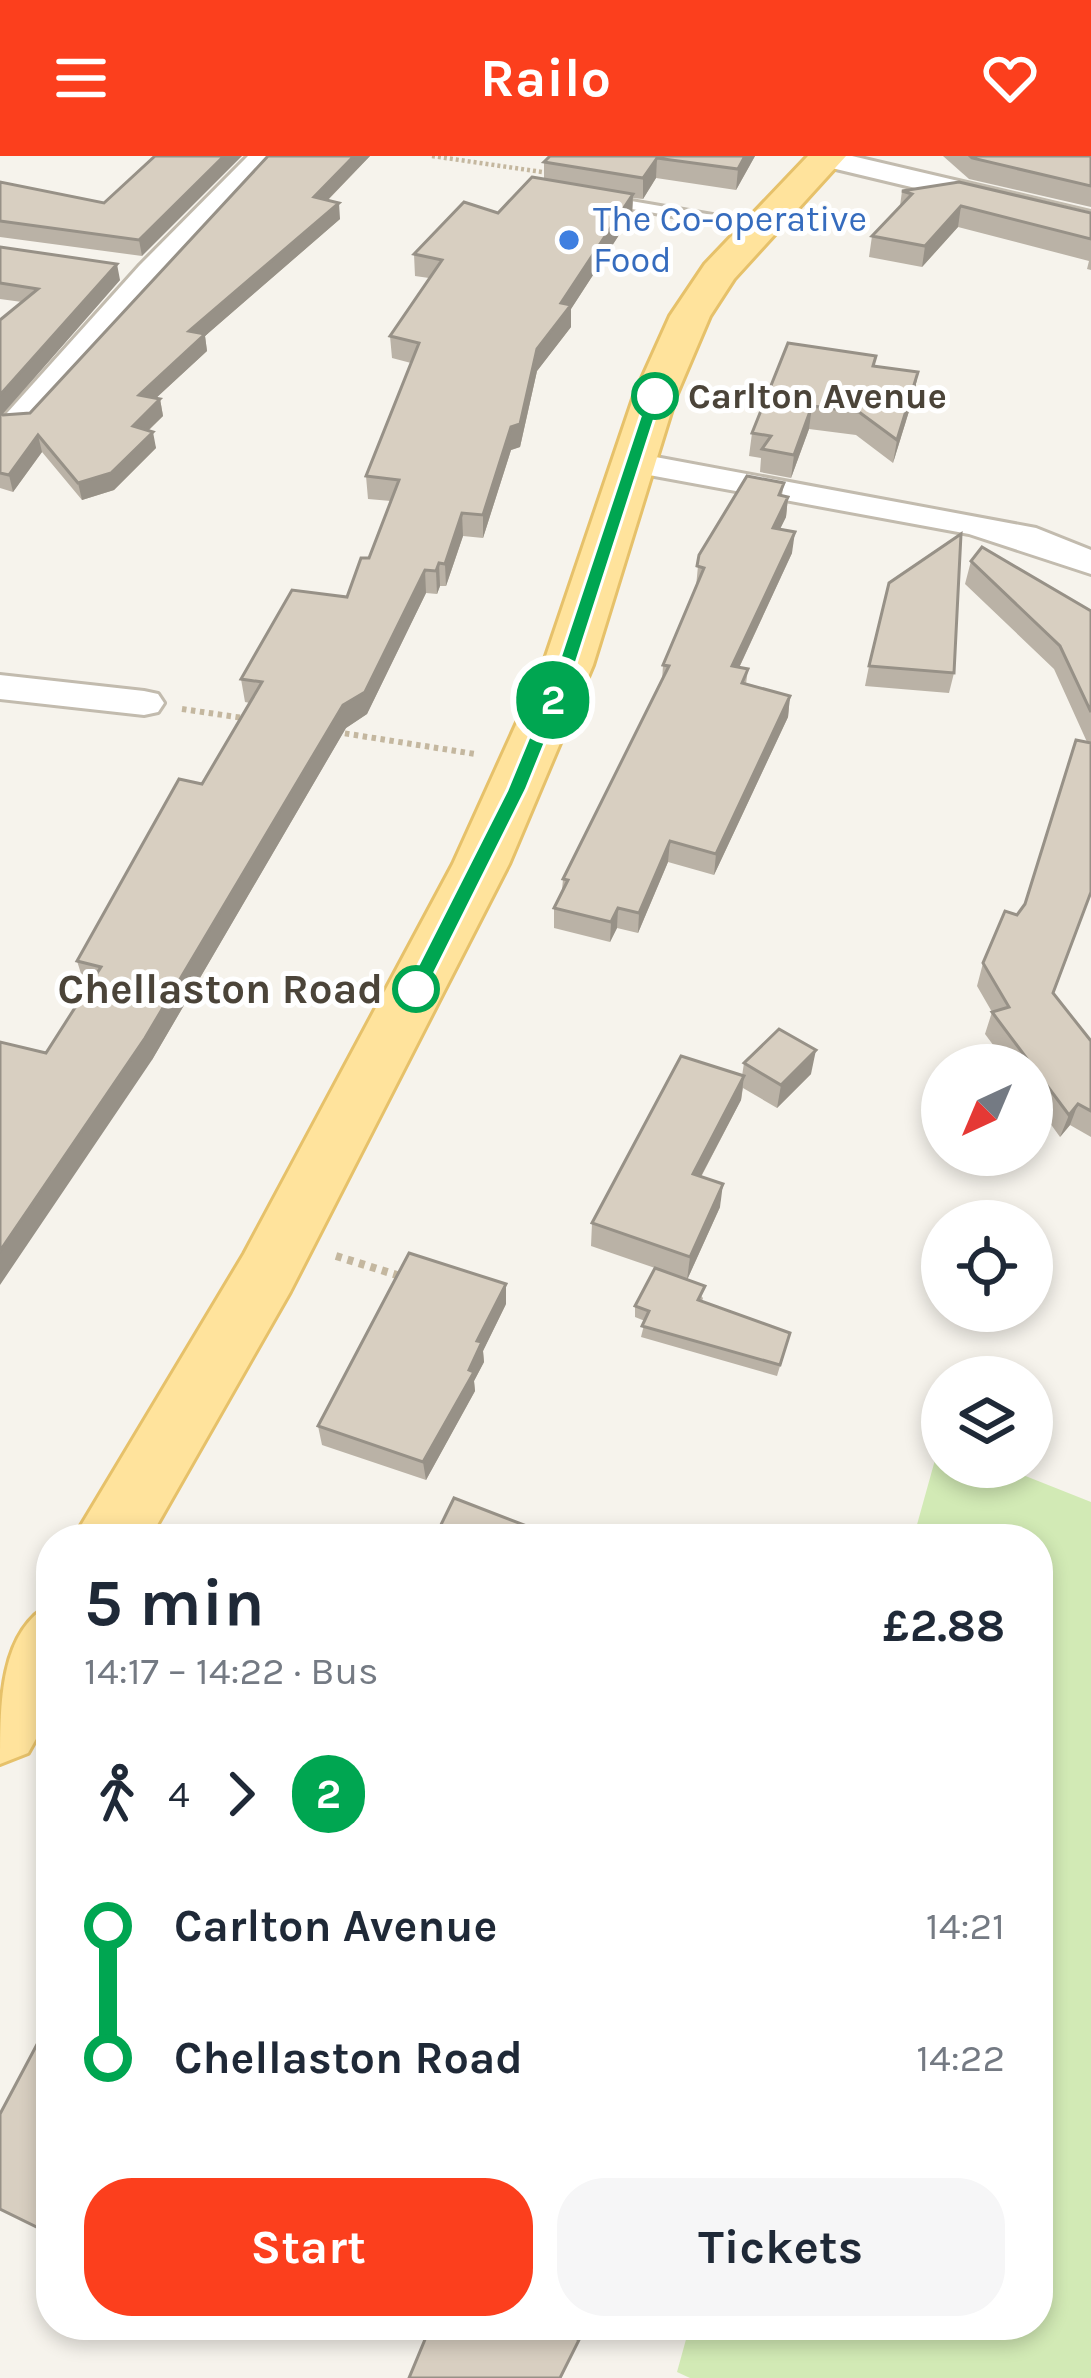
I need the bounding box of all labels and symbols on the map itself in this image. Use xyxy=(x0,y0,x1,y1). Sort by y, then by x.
place label: The Co-operative Food xyxy=(593,198,867,281)
marker: The Co-operative Food xyxy=(556,227,582,253)
marker: Carlton Avenue xyxy=(633,374,677,418)
place label: Carlton Avenue xyxy=(688,375,947,417)
line badge: 2 xyxy=(514,661,592,739)
place label: Chellaston Road xyxy=(57,964,383,1014)
marker: Chellaston Road xyxy=(394,967,438,1011)
north arrow xyxy=(921,1044,1053,1176)

